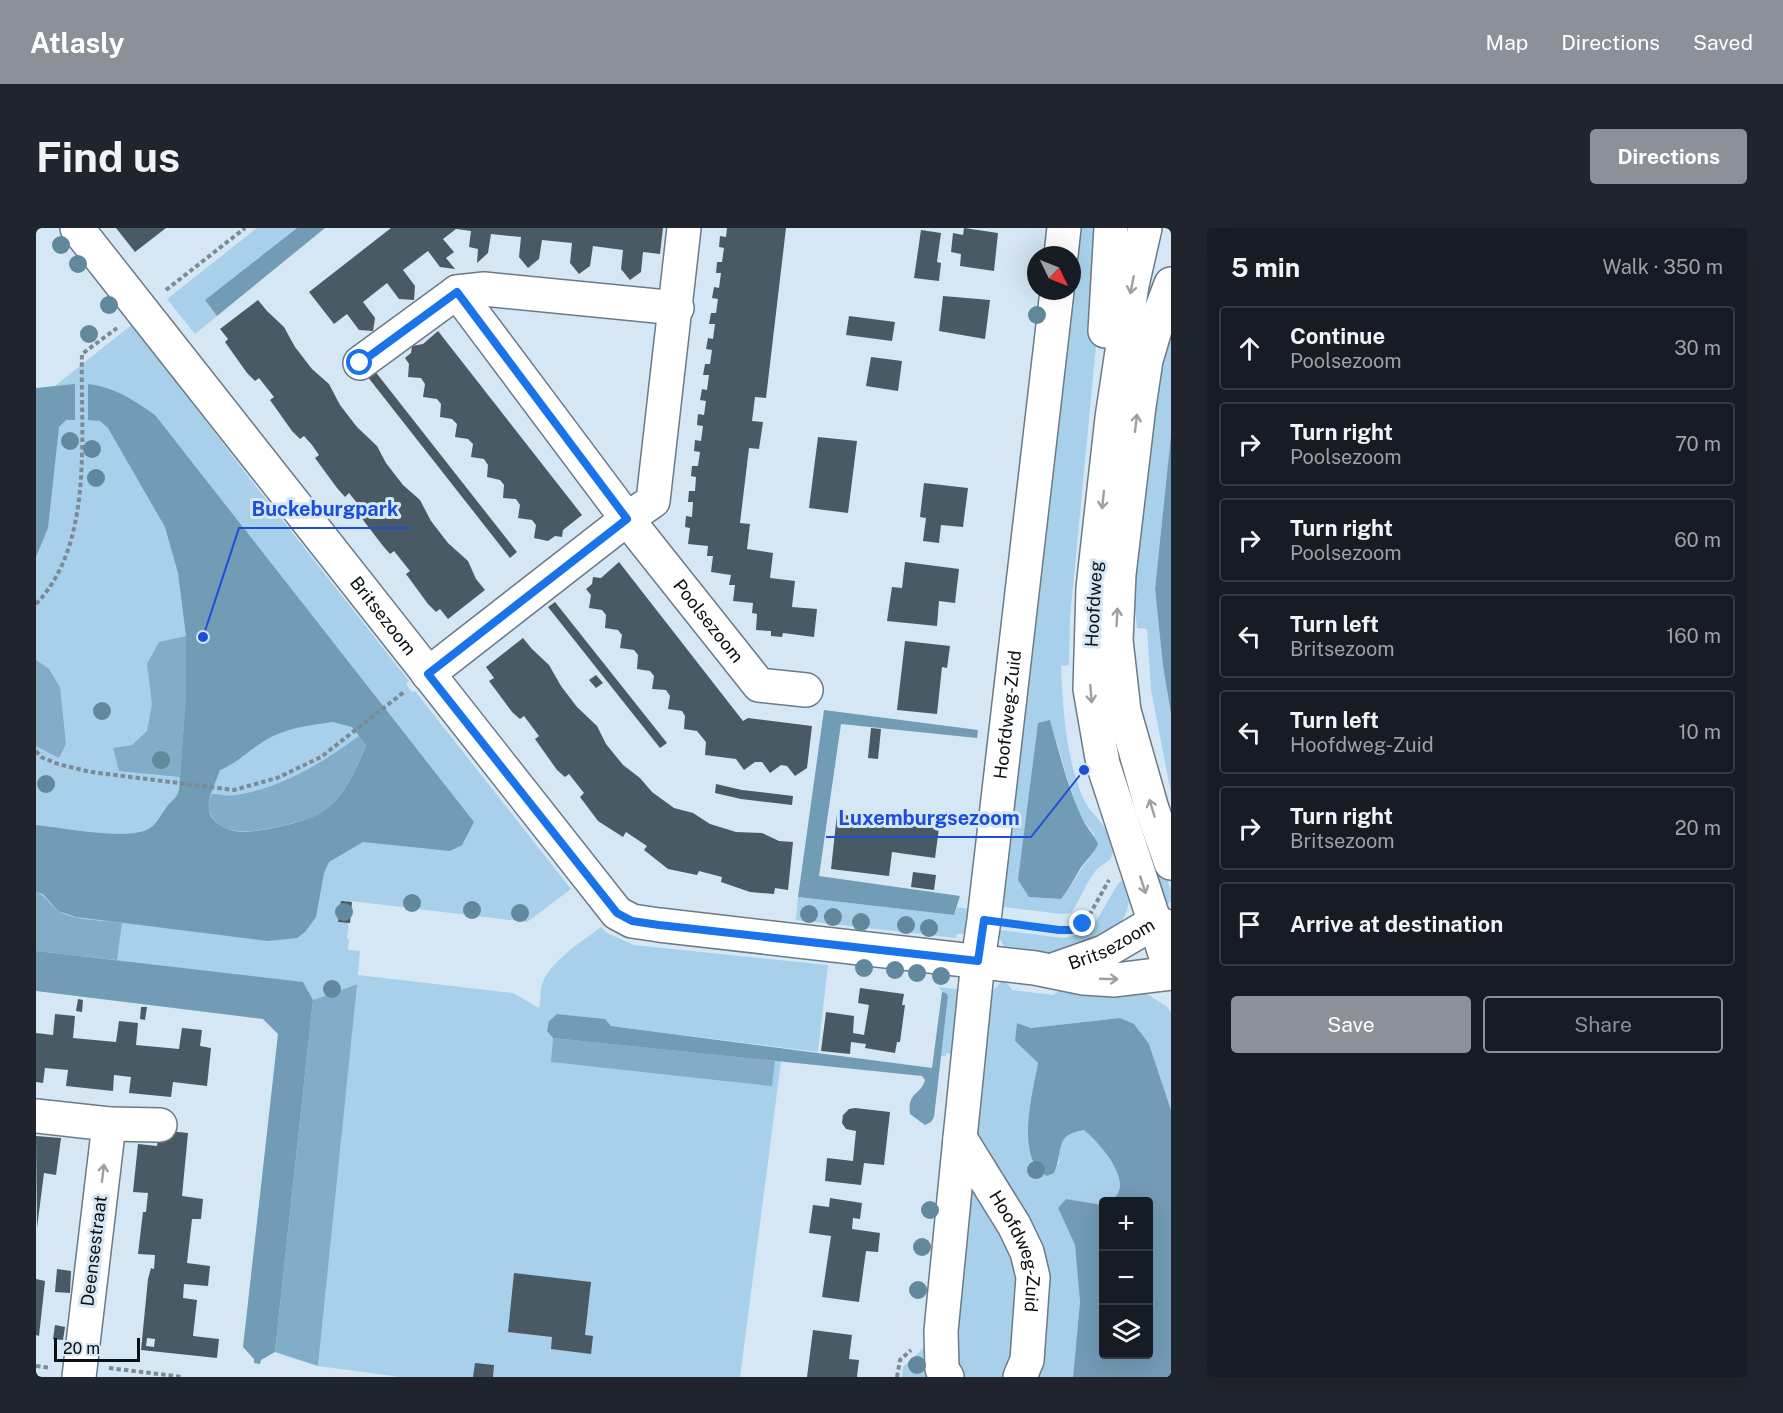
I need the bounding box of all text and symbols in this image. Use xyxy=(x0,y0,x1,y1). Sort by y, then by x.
text: Atlasly xyxy=(30,26,124,59)
text: Map xyxy=(1486,30,1528,55)
text: Directions xyxy=(1561,30,1660,55)
text: Saved xyxy=(1693,30,1753,55)
button: Directions xyxy=(1590,129,1747,184)
text: Find us xyxy=(36,132,180,181)
north arrow xyxy=(1027,246,1081,300)
text: 5 min xyxy=(1231,252,1300,283)
text: Walk · 350 m xyxy=(1603,255,1723,279)
one-way arrow xyxy=(1127,275,1138,294)
text: Continue xyxy=(1290,323,1385,349)
icon: ahead xyxy=(1233,332,1266,365)
text: 30 m xyxy=(1674,336,1721,360)
route start xyxy=(346,349,372,375)
text: Poolsezoom xyxy=(1290,349,1402,373)
one-way arrow xyxy=(1131,414,1142,434)
text: Turn right xyxy=(1290,419,1393,445)
icon: right xyxy=(1233,428,1266,461)
text: 70 m xyxy=(1675,432,1721,456)
text: Poolsezoom xyxy=(1290,445,1402,469)
one-way arrow xyxy=(1097,489,1108,509)
callout: Buckeburgpark xyxy=(239,490,410,528)
text: Buckeburgpark xyxy=(251,497,399,521)
text: Turn right xyxy=(1290,515,1393,541)
icon: right xyxy=(1233,524,1266,557)
text: 60 m xyxy=(1674,528,1721,552)
text: Poolsezoom xyxy=(1290,541,1402,565)
street label: Hoofdweg xyxy=(1081,560,1106,648)
street label: Britsezoom xyxy=(346,572,421,659)
street label: Poolsezoom xyxy=(669,575,748,667)
one-way arrow xyxy=(1111,608,1122,628)
text: Turn left xyxy=(1290,611,1379,637)
icon: left xyxy=(1233,620,1266,653)
text: 160 m xyxy=(1666,624,1721,648)
text: Britsezoom xyxy=(1290,637,1395,661)
street label: Hoofdweg-Zuid xyxy=(989,649,1025,780)
one-way arrow xyxy=(1086,683,1097,703)
text: Turn left xyxy=(1290,707,1379,733)
icon: left xyxy=(1233,716,1266,749)
text: 10 m xyxy=(1678,720,1721,744)
text: Hoofdweg-Zuid xyxy=(1290,733,1434,757)
callout: Luxemburgsezoom xyxy=(826,799,1031,837)
one-way arrow xyxy=(1146,799,1157,818)
text: Turn right xyxy=(1290,803,1393,829)
text: Luxemburgsezoom xyxy=(838,806,1020,830)
icon: right xyxy=(1233,812,1266,845)
text: 20 m xyxy=(1675,816,1721,840)
text: Britsezoom xyxy=(1290,829,1395,853)
one-way arrow xyxy=(1138,875,1149,894)
icon: arrive xyxy=(1233,908,1266,941)
route end xyxy=(1069,910,1095,936)
text: Arrive at destination xyxy=(1290,911,1503,937)
street label: Britsezoom xyxy=(1065,914,1158,974)
one-way arrow xyxy=(1098,973,1118,985)
button: Save xyxy=(1231,996,1471,1053)
button: Share xyxy=(1483,996,1723,1053)
one-way arrow xyxy=(98,1163,109,1183)
street label: Hoofdweg-Zuid xyxy=(985,1186,1044,1313)
street label: Deensestraat xyxy=(76,1194,111,1308)
map controls xyxy=(1099,1197,1153,1359)
button: + xyxy=(1099,1197,1153,1251)
button: − xyxy=(1099,1251,1153,1305)
button: layers xyxy=(1099,1305,1153,1359)
scale bar xyxy=(54,1335,140,1362)
text: 20 m xyxy=(63,1339,100,1358)

